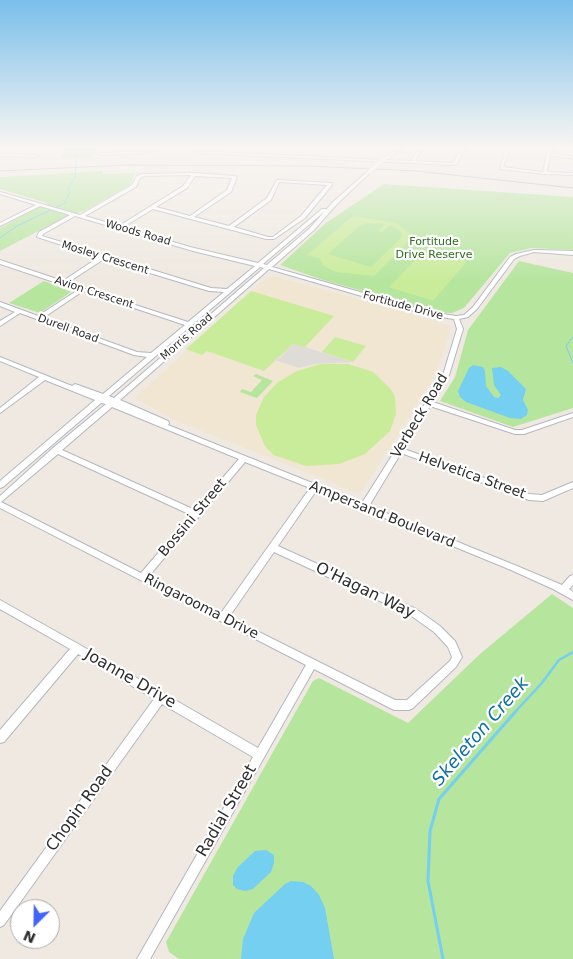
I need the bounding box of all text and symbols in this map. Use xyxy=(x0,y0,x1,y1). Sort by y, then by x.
street label: Woods Road xyxy=(104,217,172,249)
park label: Fortitude Drive Reserve xyxy=(395,235,473,261)
street label: Mosley Crescent xyxy=(60,238,150,278)
street label: Avion Crescent xyxy=(53,274,135,312)
street label: Fortitude Drive xyxy=(361,289,445,323)
street label: Morris Road xyxy=(158,311,216,363)
street label: Durell Road xyxy=(36,312,100,346)
street label: Verbeck Road xyxy=(388,371,452,461)
street label: Helvetica Street xyxy=(416,449,528,503)
street label: Bossini Street xyxy=(156,476,230,560)
street label: Ampersand Boulevard xyxy=(307,478,457,552)
street label: O'Hagan Way xyxy=(312,559,418,623)
street label: Ringarooma Drive xyxy=(141,571,261,643)
street label: Joanne Drive xyxy=(81,645,179,713)
water label: Skeleton Creek xyxy=(428,673,534,791)
street label: Chopin Road xyxy=(43,762,117,856)
street label: Radial Street xyxy=(193,762,261,860)
north arrow xyxy=(10,899,60,949)
text: N xyxy=(21,927,38,947)

